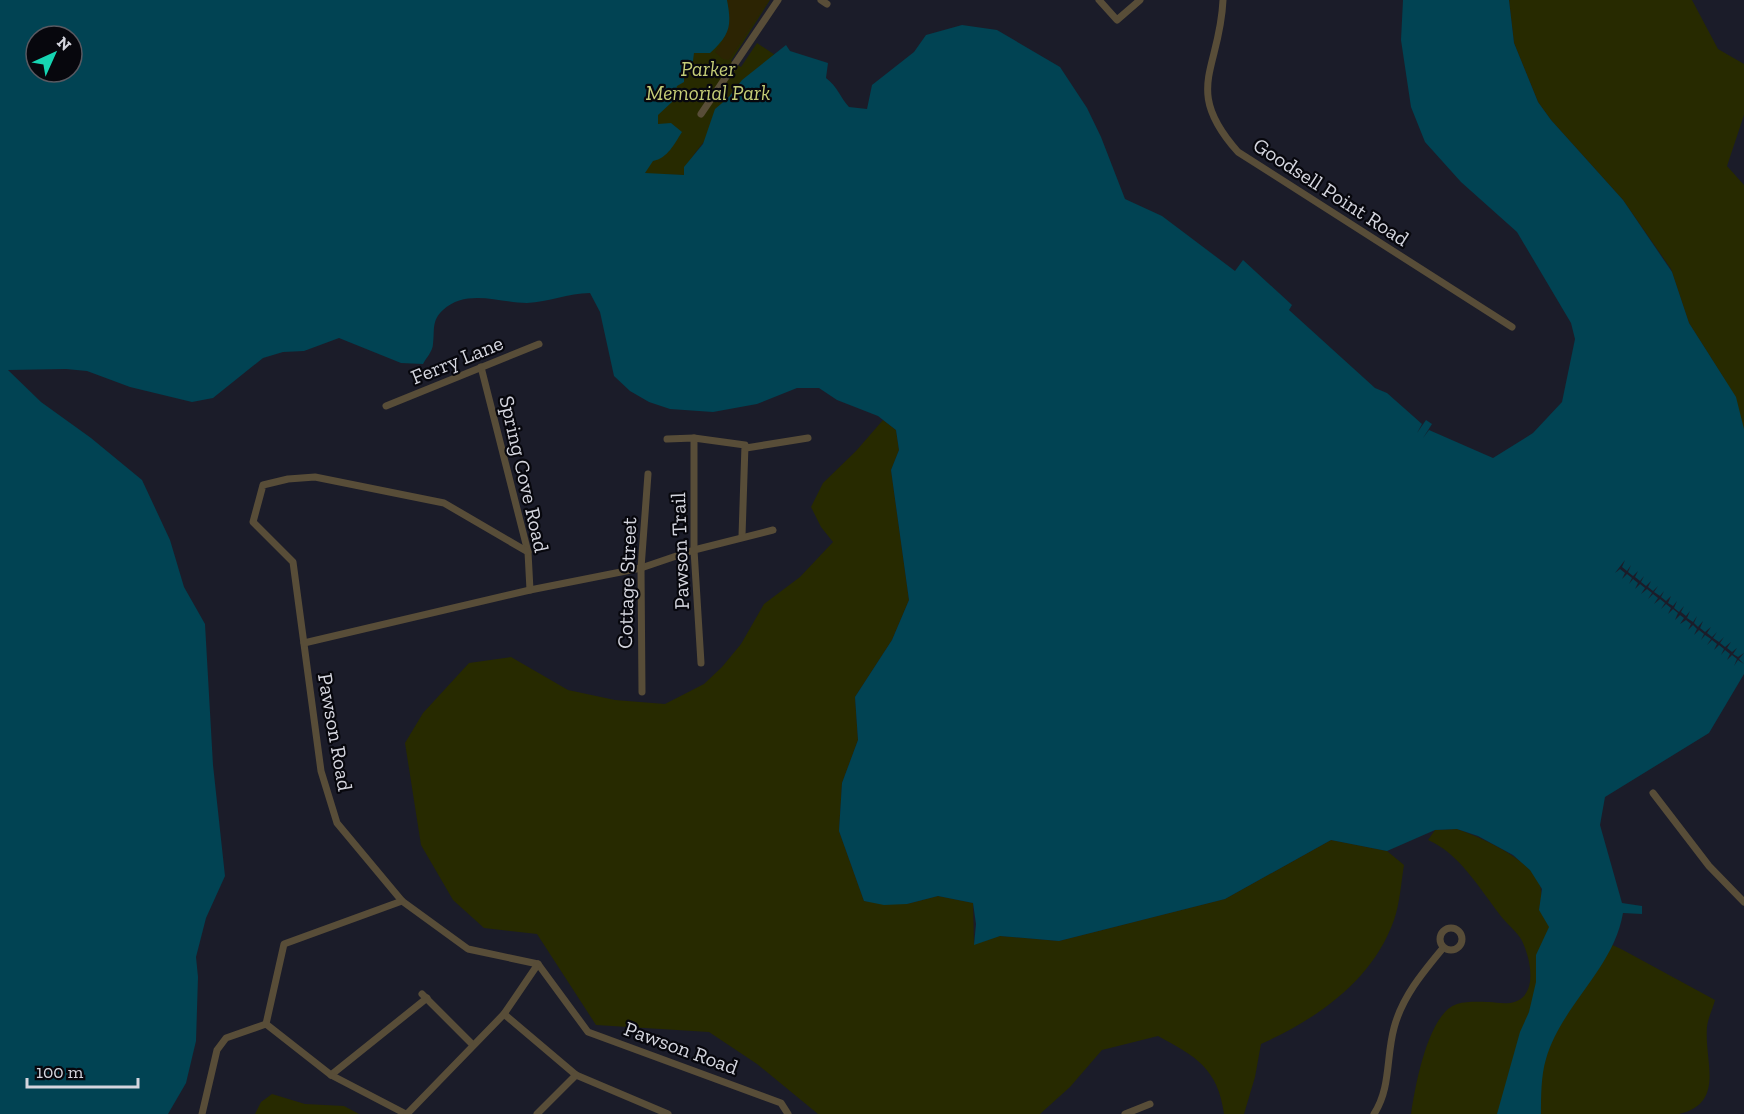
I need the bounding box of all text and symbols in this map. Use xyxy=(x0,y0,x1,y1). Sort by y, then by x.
north arrow xyxy=(24,24,84,84)
text: N xyxy=(53,33,75,55)
park label: Parker Memorial Park xyxy=(646,56,770,105)
street label: Goodsell Point Road xyxy=(1249,132,1414,251)
street label: Ferry Lane xyxy=(407,330,507,389)
street label: Spring Cove Road xyxy=(494,393,555,555)
street label: Pawson Trail xyxy=(665,492,694,610)
street label: Cottage Street xyxy=(612,517,641,649)
street label: Pawson Road xyxy=(313,671,358,793)
street label: Pawson Road xyxy=(621,1015,742,1080)
scale bar xyxy=(27,1051,138,1089)
text: 100 m xyxy=(36,1061,84,1083)

